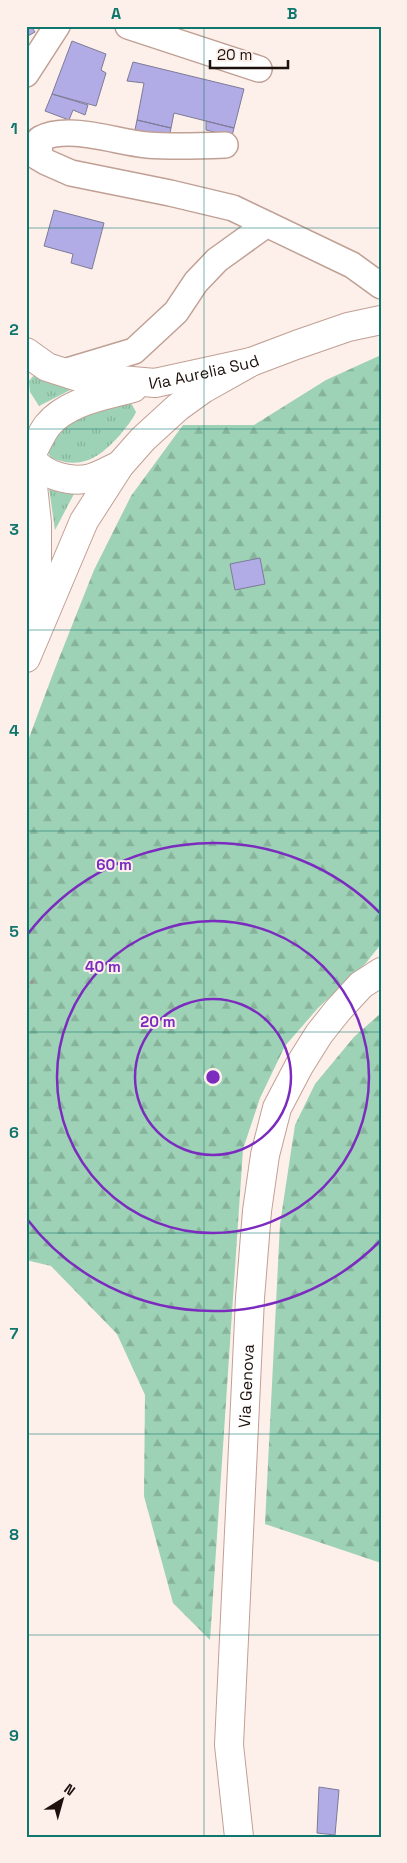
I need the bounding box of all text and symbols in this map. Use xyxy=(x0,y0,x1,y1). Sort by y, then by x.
text: A xyxy=(111,3,121,24)
text: B xyxy=(287,3,297,24)
scale bar xyxy=(210,38,287,70)
text: 20 m xyxy=(217,45,252,64)
text: 1 xyxy=(10,118,18,139)
text: 2 xyxy=(9,319,19,340)
street label: Via Aurelia Sud xyxy=(147,350,262,394)
text: 3 xyxy=(9,519,19,540)
text: 4 xyxy=(9,720,19,741)
text: 60 m xyxy=(96,855,132,874)
text: 5 xyxy=(9,921,19,942)
text: 40 m xyxy=(85,957,121,976)
text: 20 m xyxy=(140,1012,176,1031)
centre of rings xyxy=(204,1068,222,1086)
text: 6 xyxy=(9,1122,19,1143)
text: 7 xyxy=(10,1323,19,1344)
street label: Via Genova xyxy=(234,1343,259,1428)
text: 8 xyxy=(9,1524,19,1545)
text: 9 xyxy=(9,1725,19,1746)
north arrow xyxy=(38,1776,88,1826)
text: N xyxy=(61,1780,79,1800)

